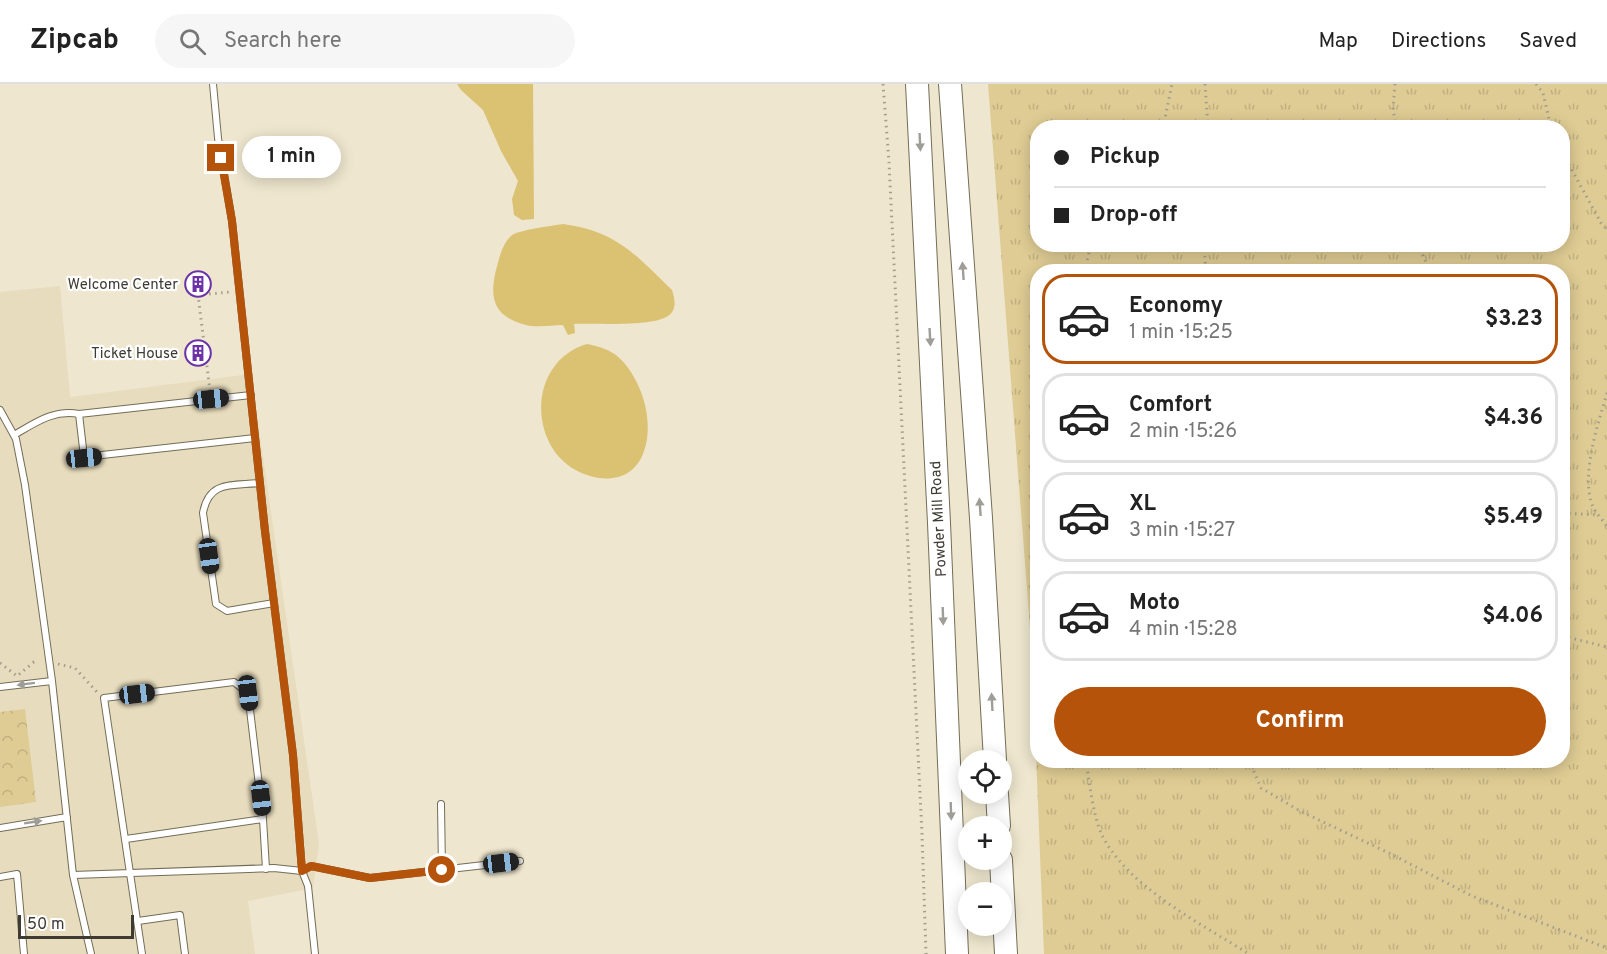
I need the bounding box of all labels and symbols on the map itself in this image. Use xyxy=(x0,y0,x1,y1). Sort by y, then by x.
one-way arrow xyxy=(916,133,925,152)
callout: 1 min xyxy=(242,137,341,179)
route end xyxy=(207,144,234,171)
one-way arrow xyxy=(958,262,968,281)
building icon: Welcome Center xyxy=(183,269,213,299)
place label: Welcome Center xyxy=(67,276,178,295)
one-way arrow xyxy=(925,328,934,347)
building icon: Ticket House xyxy=(183,338,213,368)
place label: Ticket House xyxy=(91,345,178,364)
car xyxy=(192,388,230,410)
car xyxy=(65,447,103,469)
street label: Powder Mill Road xyxy=(927,460,952,577)
one-way arrow xyxy=(976,498,985,517)
car xyxy=(198,537,220,575)
one-way arrow xyxy=(938,606,947,625)
car xyxy=(237,674,259,712)
one-way arrow xyxy=(16,679,35,689)
car xyxy=(118,683,156,705)
one-way arrow xyxy=(987,693,996,712)
car xyxy=(250,779,272,817)
one-way arrow xyxy=(946,801,955,820)
one-way arrow xyxy=(24,818,43,827)
car xyxy=(482,852,520,874)
route start xyxy=(428,856,455,883)
scale bar xyxy=(18,912,134,940)

